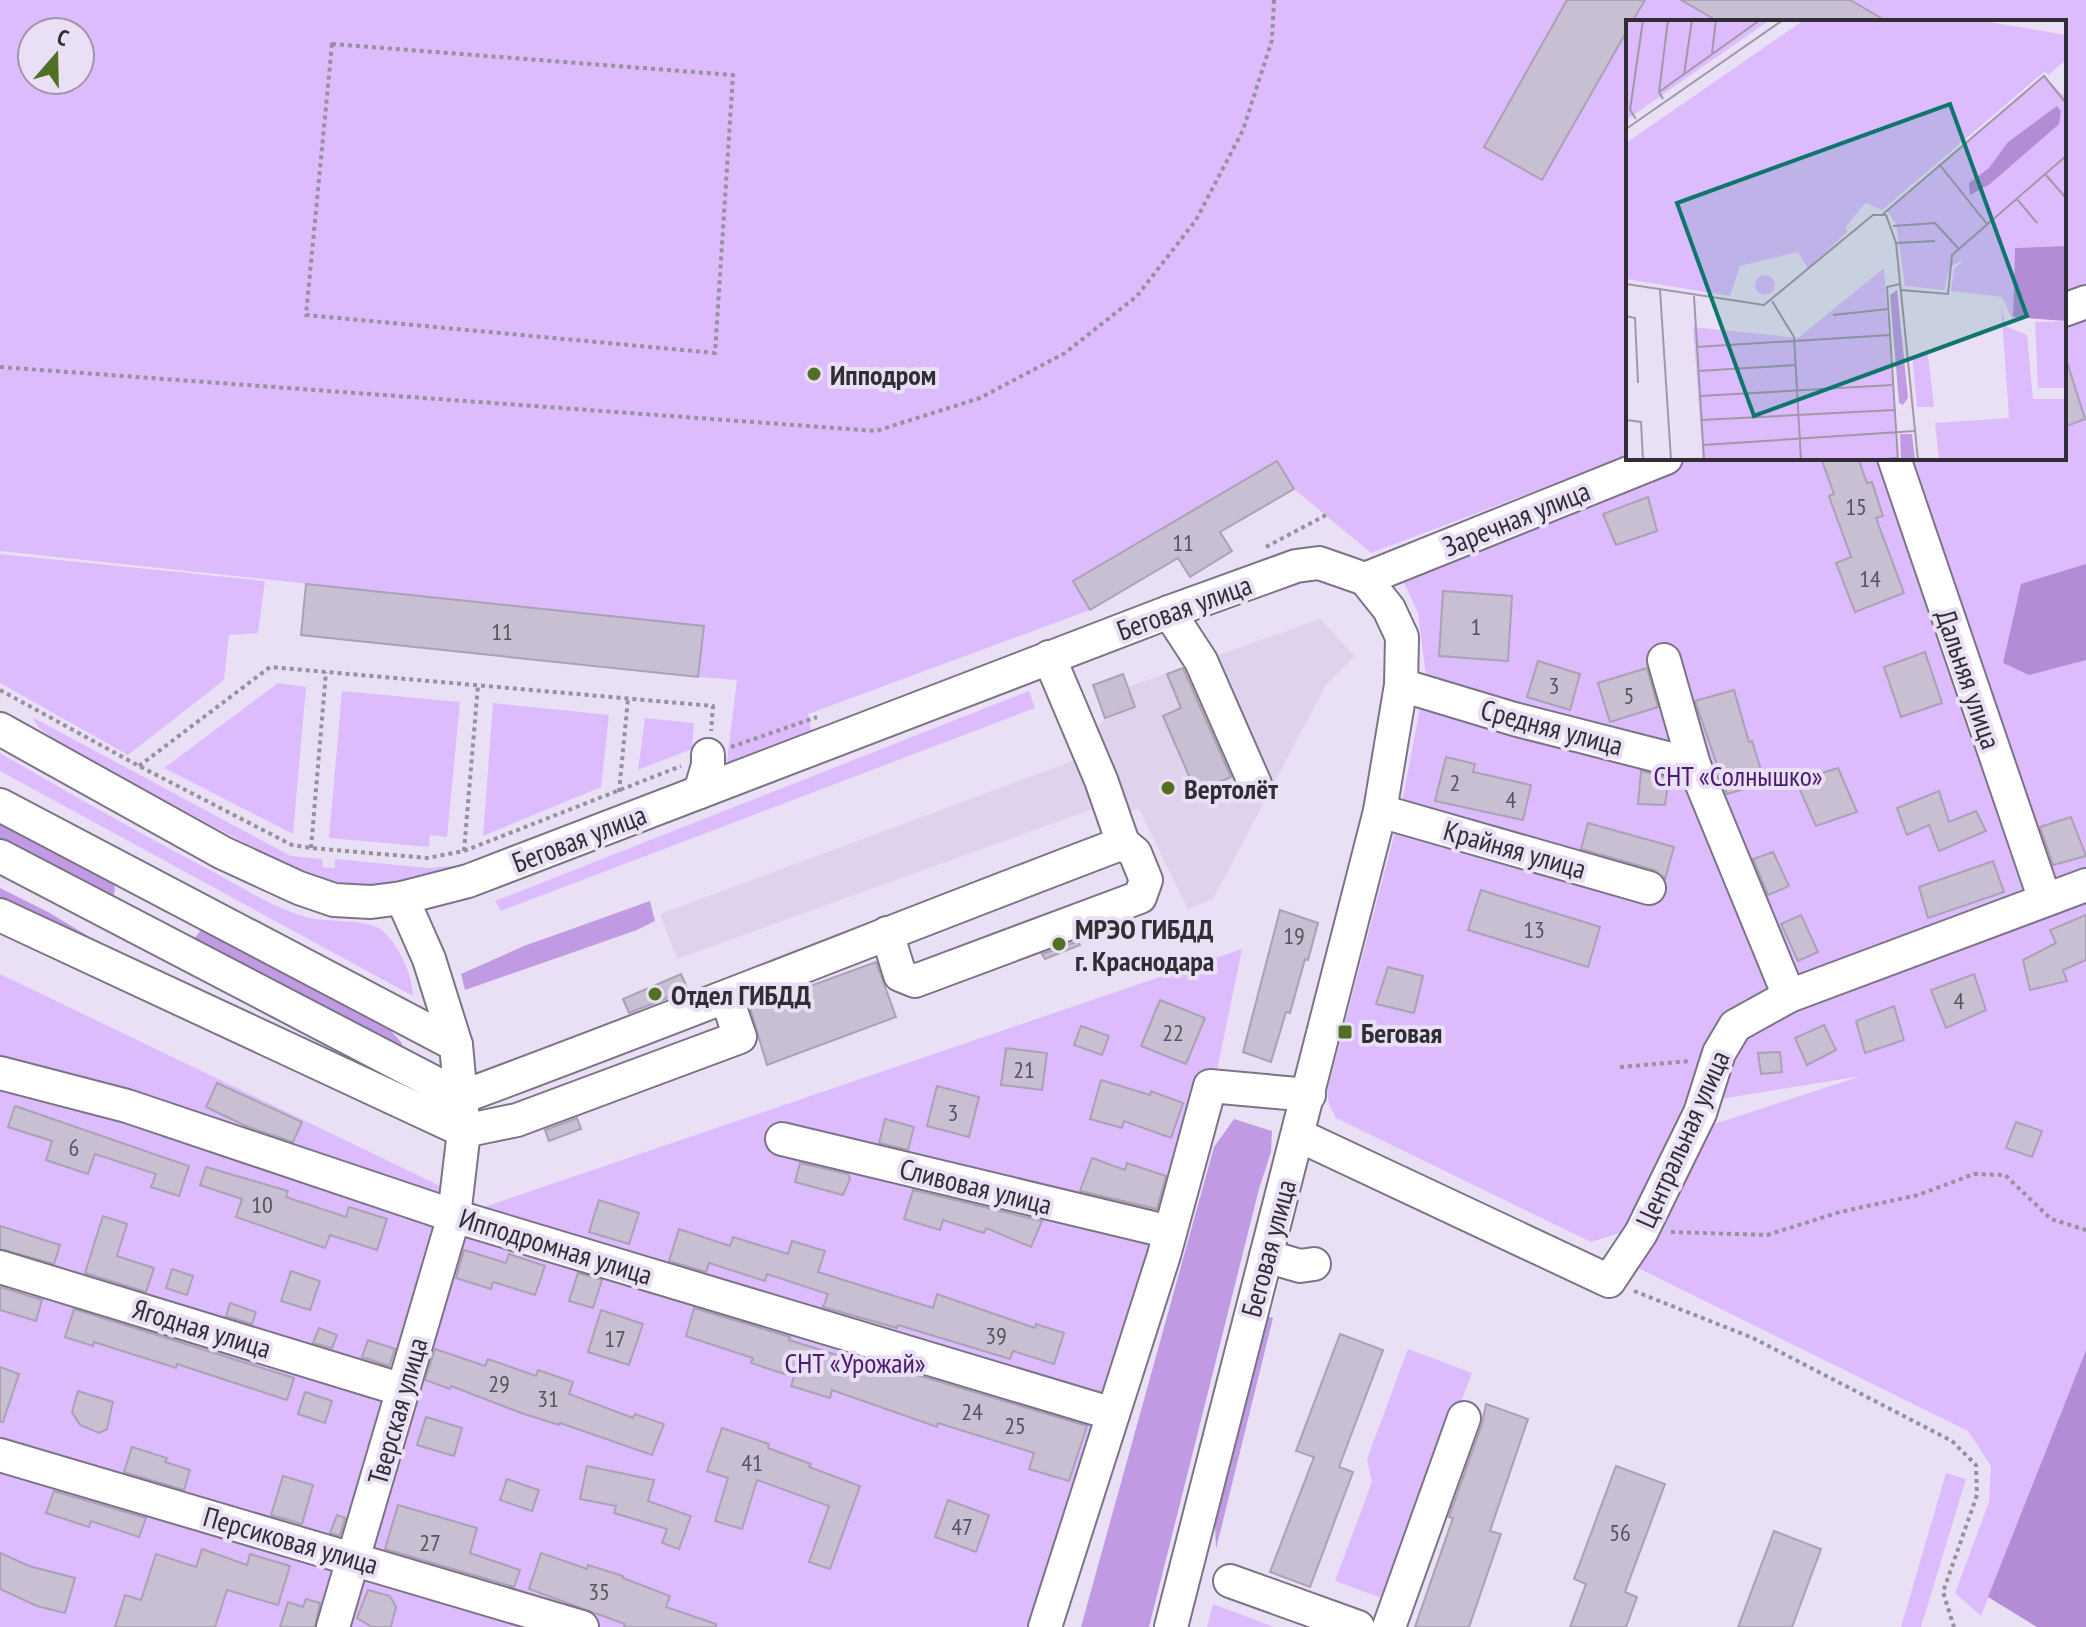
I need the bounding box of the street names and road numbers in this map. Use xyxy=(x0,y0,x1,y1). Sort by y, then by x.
street label: Заречная улица xyxy=(1437,472,1595,564)
street label: Беговая улица xyxy=(1112,566,1256,648)
street label: Дальняя улица xyxy=(1928,604,2010,754)
street label: Средняя улица xyxy=(1477,690,1627,764)
street label: Беговая улица xyxy=(507,796,651,880)
street label: Крайняя улица xyxy=(1439,811,1591,887)
street label: Центральная улица xyxy=(1626,1045,1738,1233)
street label: Сливовая улица xyxy=(896,1149,1056,1223)
street label: Беговая улица xyxy=(1232,1175,1304,1321)
street label: Ипподромная улица xyxy=(455,1199,657,1293)
street label: Ягодная улица xyxy=(128,1289,276,1367)
street label: Тверская улица xyxy=(358,1333,436,1489)
street label: Персиковая улица xyxy=(199,1497,383,1583)

